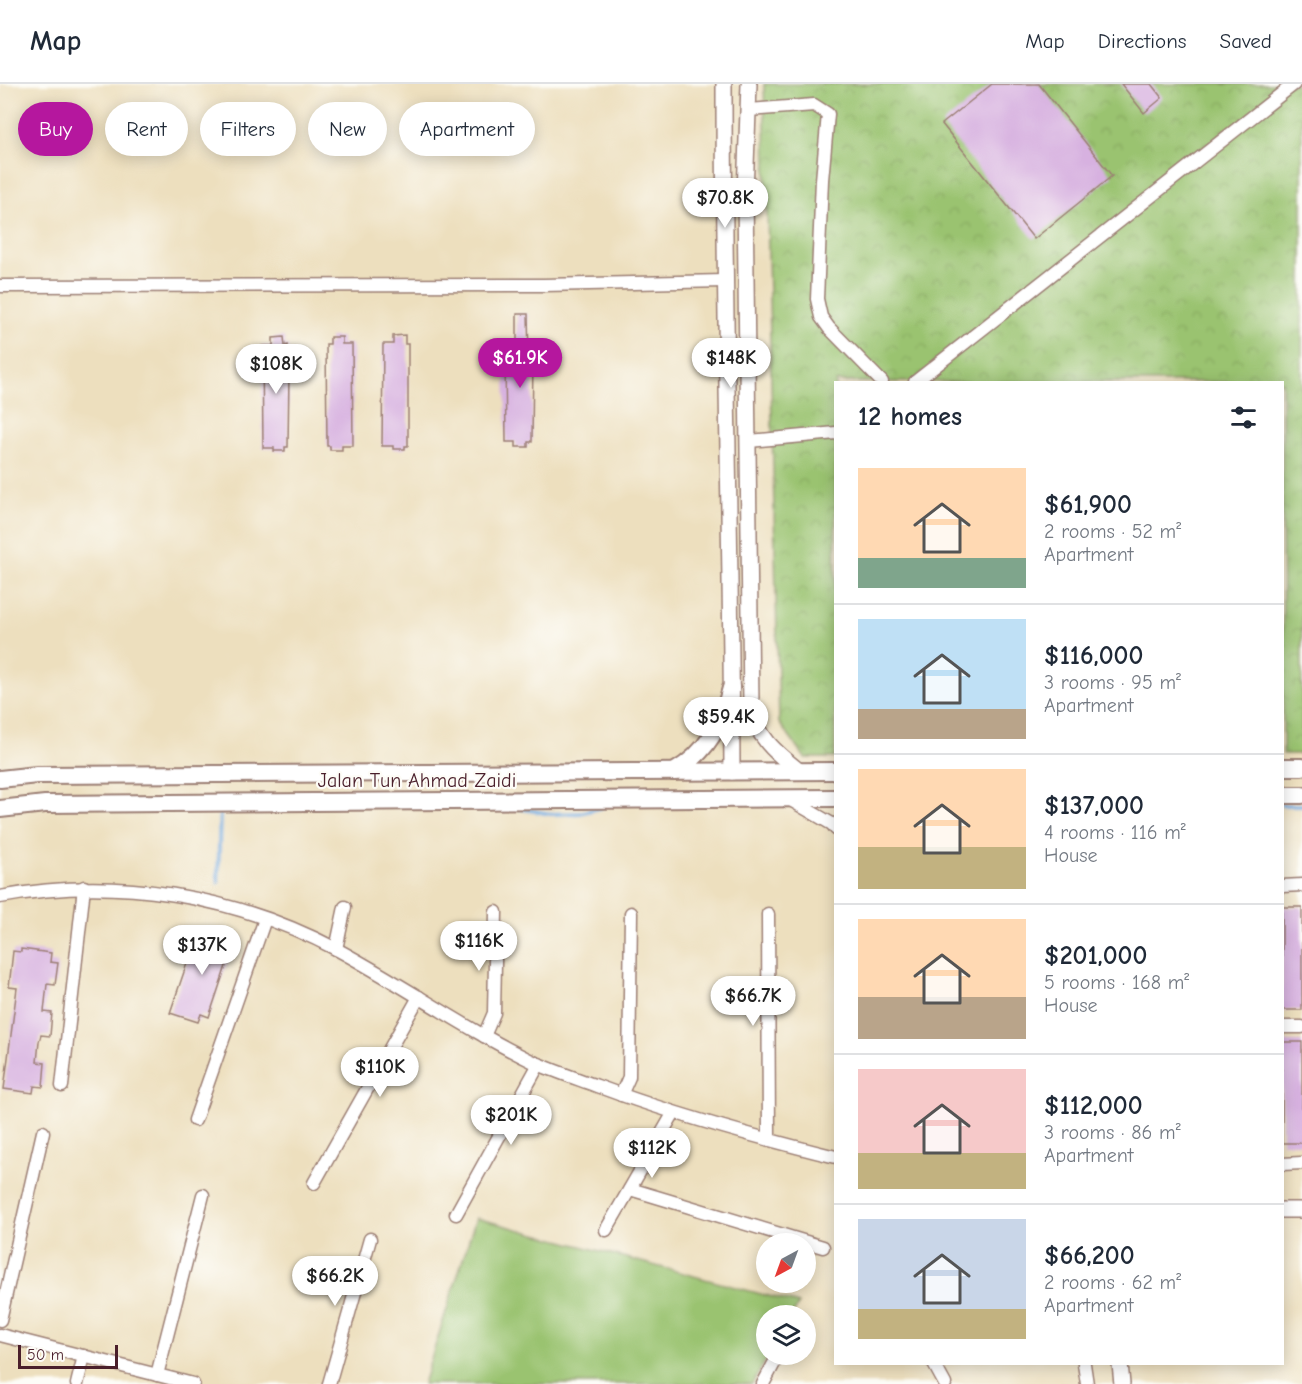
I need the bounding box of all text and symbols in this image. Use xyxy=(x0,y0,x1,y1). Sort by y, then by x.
text: Map xyxy=(30,25,81,57)
text: Map xyxy=(1025,29,1065,53)
text: Directions xyxy=(1098,29,1187,53)
text: Saved xyxy=(1220,29,1272,53)
chip: Buy xyxy=(18,102,93,156)
chip: Rent xyxy=(105,102,188,156)
chip: Filters xyxy=(200,102,296,156)
chip: New xyxy=(308,102,387,156)
chip: Apartment xyxy=(399,102,535,156)
pin: $70.8K xyxy=(676,178,774,229)
text: $70.8K xyxy=(696,186,754,209)
pin: $61.9K xyxy=(471,338,569,389)
pin: $148K xyxy=(689,338,773,389)
pin: $108K xyxy=(234,344,318,395)
text: $61.9K xyxy=(492,346,548,369)
text: $148K xyxy=(706,346,756,369)
text: $108K xyxy=(250,352,302,375)
icon: filters xyxy=(1227,401,1260,434)
text: 12 homes xyxy=(858,402,962,432)
text: $61,900 xyxy=(1044,490,1132,520)
icon: home xyxy=(906,492,978,564)
text: 2 rooms · 52 m² xyxy=(1044,520,1181,543)
text: Apartment xyxy=(1044,543,1134,566)
text: $116,000 xyxy=(1044,641,1143,671)
icon: home xyxy=(906,643,978,715)
text: 3 rooms · 95 m² xyxy=(1044,671,1181,694)
text: Apartment xyxy=(1044,694,1134,717)
pin: $59.4K xyxy=(677,697,775,748)
text: $59.4K xyxy=(697,705,755,728)
street label: Jalan Tun Ahmad Zaidi xyxy=(318,769,516,792)
text: $137,000 xyxy=(1044,791,1144,821)
icon: home xyxy=(906,793,978,865)
text: 4 rooms · 116 m² xyxy=(1044,821,1186,844)
text: House xyxy=(1044,844,1098,867)
pin: $116K xyxy=(437,921,521,972)
pin: $137K xyxy=(160,925,244,976)
text: $116K xyxy=(454,929,504,952)
text: $137K xyxy=(177,933,227,956)
text: $201,000 xyxy=(1044,941,1147,971)
icon: home xyxy=(906,943,978,1015)
text: 5 rooms · 168 m² xyxy=(1044,971,1189,994)
pin: $66.7K xyxy=(704,976,802,1027)
text: $66.7K xyxy=(725,984,781,1007)
text: House xyxy=(1044,994,1098,1017)
pin: $110K xyxy=(338,1047,422,1098)
text: $110K xyxy=(355,1055,405,1078)
text: $112,000 xyxy=(1044,1091,1143,1121)
icon: home xyxy=(906,1093,978,1165)
pin: $201K xyxy=(469,1095,553,1146)
text: $201K xyxy=(485,1103,537,1126)
text: 3 rooms · 86 m² xyxy=(1044,1121,1181,1144)
pin: $112K xyxy=(610,1128,694,1179)
text: $112K xyxy=(628,1136,676,1159)
text: Apartment xyxy=(1044,1144,1134,1167)
north arrow xyxy=(756,1233,816,1293)
map controls xyxy=(756,1233,816,1365)
text: $66,200 xyxy=(1044,1241,1135,1271)
icon: home xyxy=(906,1243,978,1315)
pin: $66.2K xyxy=(286,1256,384,1307)
text: $66.2K xyxy=(306,1264,364,1287)
text: 2 rooms · 62 m² xyxy=(1044,1271,1181,1294)
text: Apartment xyxy=(1044,1294,1134,1317)
button: layers xyxy=(756,1305,816,1365)
scale bar xyxy=(18,1342,118,1370)
text: 50 m xyxy=(27,1346,64,1364)

